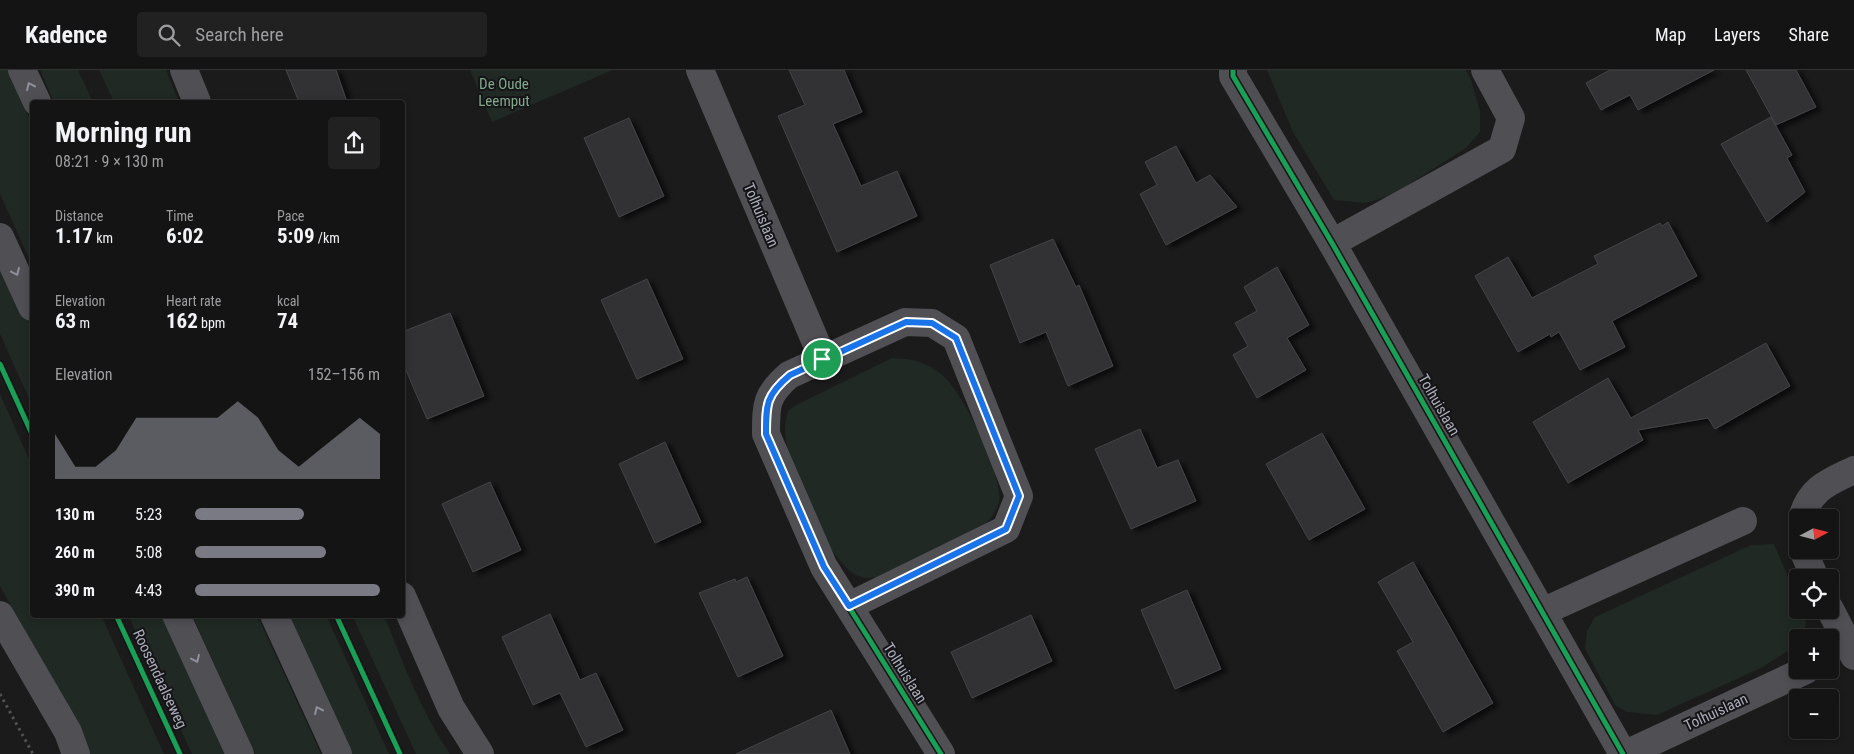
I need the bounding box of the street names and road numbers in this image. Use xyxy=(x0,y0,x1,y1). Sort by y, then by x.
street label: Tolhuislaan xyxy=(739,180,783,250)
street label: Tolhuislaan xyxy=(1414,371,1464,439)
street label: Roosendaalseweg xyxy=(129,626,191,732)
street label: Tolhuislaan xyxy=(879,639,931,707)
street label: Tolhuislaan xyxy=(1681,689,1751,735)

